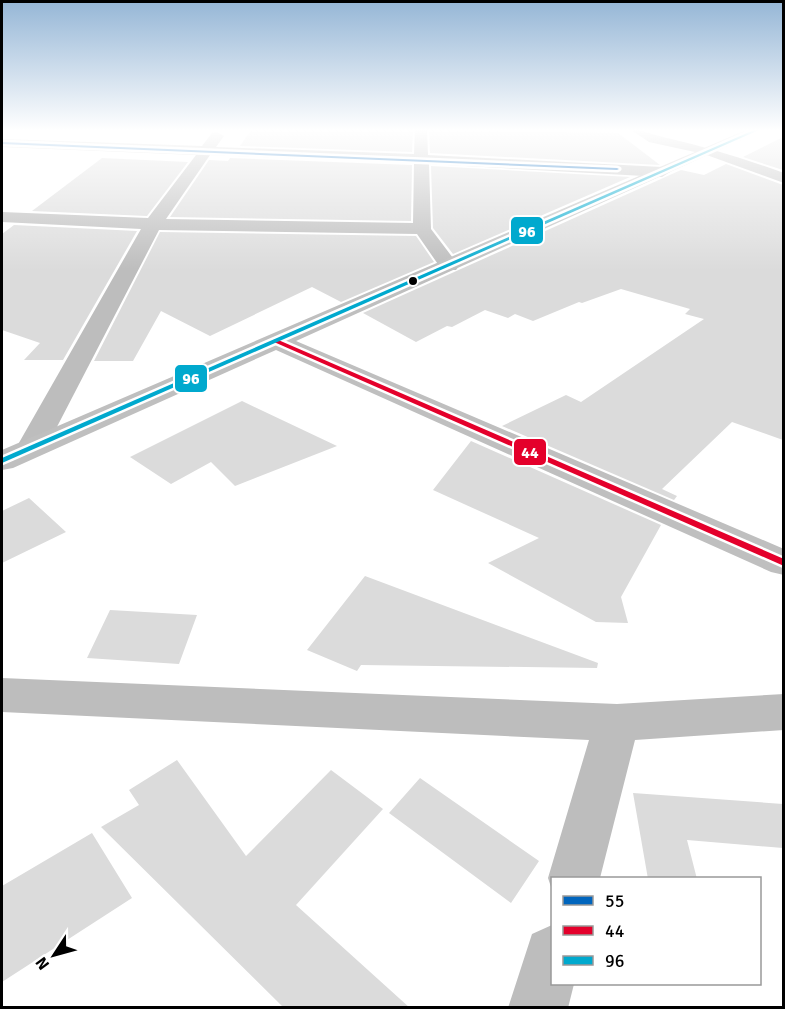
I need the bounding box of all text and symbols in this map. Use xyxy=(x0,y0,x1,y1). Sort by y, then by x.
line badge: 96 xyxy=(510,216,544,245)
text: 96 xyxy=(518,222,536,242)
unlabelled marker xyxy=(407,275,419,287)
line badge: 96 xyxy=(174,364,208,393)
text: 96 xyxy=(182,369,200,389)
line badge: 44 xyxy=(513,438,547,466)
text: 44 xyxy=(521,443,539,463)
legend xyxy=(551,877,761,985)
text: 55 xyxy=(605,890,624,912)
text: 44 xyxy=(605,920,625,942)
north arrow xyxy=(24,925,84,985)
text: 96 xyxy=(605,950,624,972)
text: N xyxy=(31,953,54,974)

